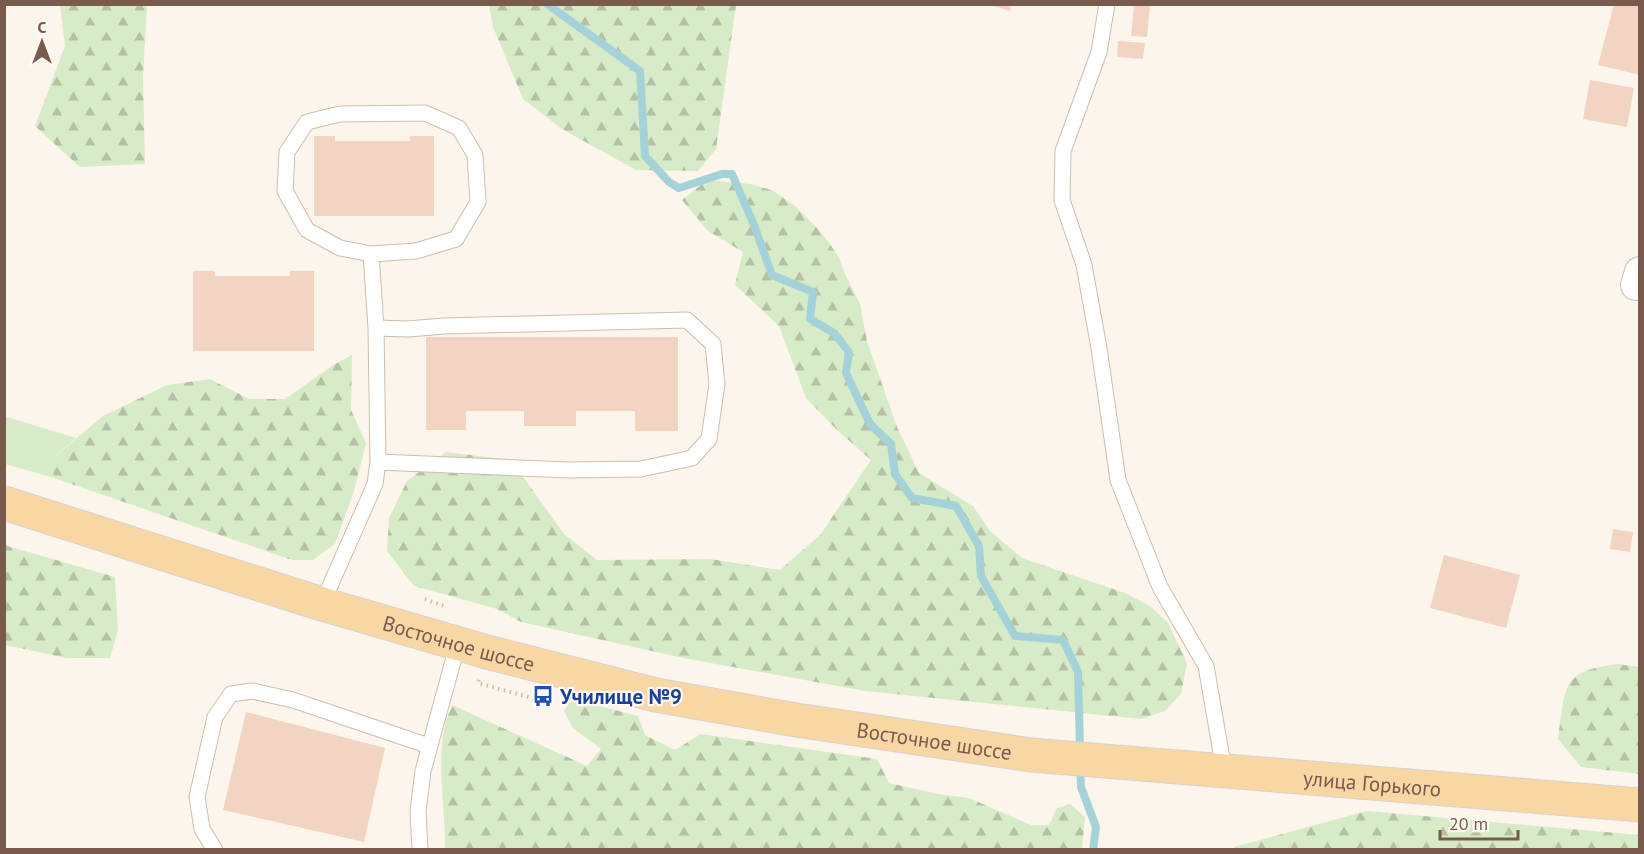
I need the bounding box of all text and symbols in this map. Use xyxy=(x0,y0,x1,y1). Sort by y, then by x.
north arrow xyxy=(12,12,72,72)
text: С xyxy=(38,17,47,37)
street label: Восточное шоссе xyxy=(380,609,538,677)
place label: Училище №9 xyxy=(559,683,682,710)
bus stop icon: Училище №9 xyxy=(531,684,555,708)
street label: Восточное шоссе xyxy=(855,716,1014,765)
street label: улица Горького xyxy=(1302,764,1442,802)
scale bar xyxy=(1440,803,1518,841)
text: 20 m xyxy=(1449,812,1488,835)

